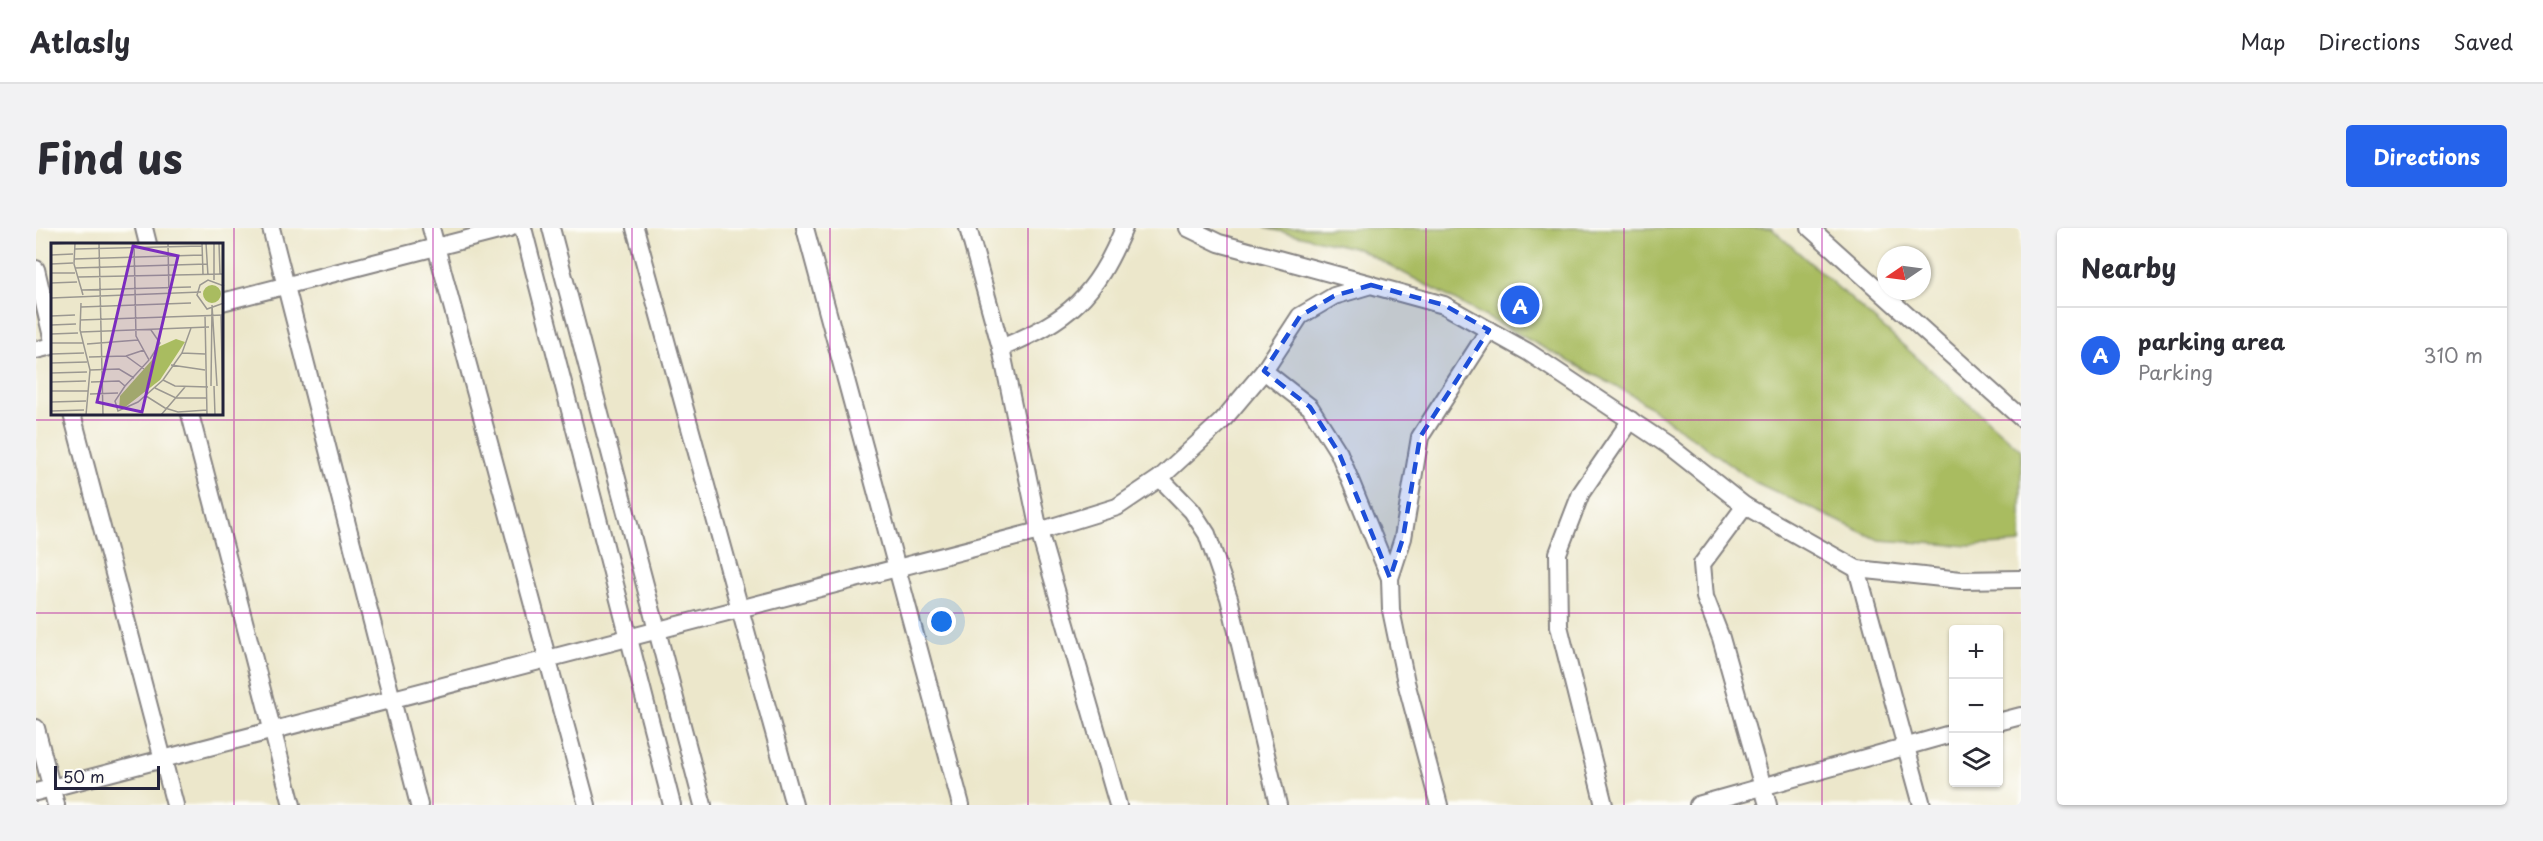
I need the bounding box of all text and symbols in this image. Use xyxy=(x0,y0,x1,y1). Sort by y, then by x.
text: Atlasly xyxy=(30,20,130,63)
text: Map xyxy=(2240,25,2285,57)
text: Directions xyxy=(2318,25,2420,57)
text: Saved xyxy=(2453,25,2513,57)
text: Find us xyxy=(36,125,183,188)
button: Directions xyxy=(2346,125,2507,187)
inset map xyxy=(51,243,224,416)
north arrow xyxy=(1877,246,1931,300)
text: Nearby xyxy=(2081,248,2176,287)
pin: A xyxy=(1500,282,1540,328)
text: parking area xyxy=(2138,324,2285,357)
text: A xyxy=(2093,340,2108,370)
text: 310 m xyxy=(2423,340,2483,370)
text: Parking xyxy=(2138,357,2213,387)
your location xyxy=(927,607,956,636)
map controls xyxy=(1949,625,2003,787)
button: + xyxy=(1949,625,2003,679)
button: − xyxy=(1949,679,2003,733)
button: layers xyxy=(1949,733,2003,787)
scale bar xyxy=(54,763,160,790)
text: 50 m xyxy=(63,764,104,788)

